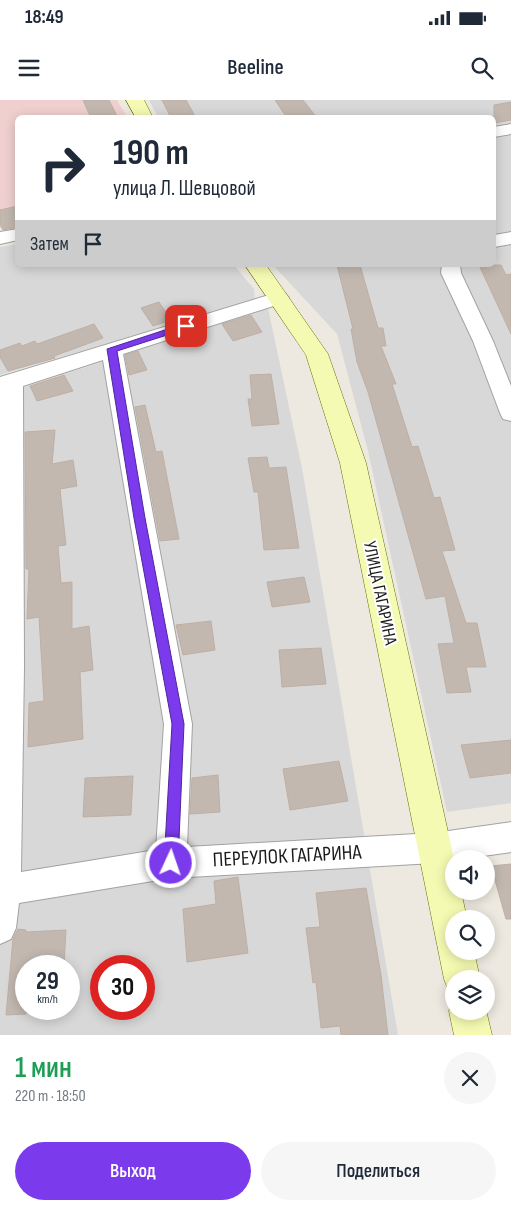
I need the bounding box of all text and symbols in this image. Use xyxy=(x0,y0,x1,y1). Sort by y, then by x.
text: 18:49 xyxy=(25,6,64,29)
icon: menu xyxy=(15,54,43,82)
text: Beeline xyxy=(227,54,284,81)
icon: search xyxy=(468,54,496,82)
text: 190 m xyxy=(113,132,189,175)
icon: right xyxy=(30,135,95,200)
text: улица Л. Шевцовой xyxy=(113,175,256,202)
icon: arrive xyxy=(79,230,107,258)
text: Затем xyxy=(30,233,69,256)
pin xyxy=(165,305,207,347)
icon: arrive xyxy=(172,312,200,340)
street label: УЛИЦА ГАГАРИНА xyxy=(359,539,401,647)
position arrow xyxy=(144,836,196,888)
street label: ПЕРЕУЛОК ГАГАРИНА xyxy=(212,840,363,872)
map controls xyxy=(445,850,495,1020)
button: sound xyxy=(445,850,495,900)
button: search xyxy=(445,910,495,960)
speed limit sign: 30 xyxy=(90,955,155,1020)
text: 29 xyxy=(36,966,59,997)
button: layers xyxy=(445,970,495,1020)
text: km/h xyxy=(37,992,58,1007)
text: 1 мин xyxy=(15,1050,72,1086)
button: close xyxy=(444,1052,496,1104)
text: 220 m · 18:50 xyxy=(15,1087,86,1106)
button: Выход xyxy=(15,1142,251,1200)
button: Поделиться xyxy=(261,1142,496,1200)

